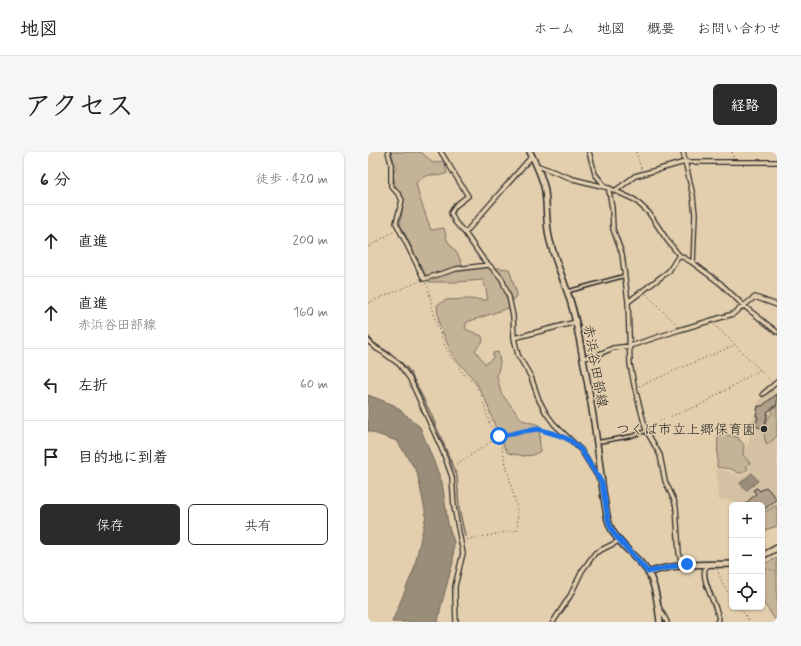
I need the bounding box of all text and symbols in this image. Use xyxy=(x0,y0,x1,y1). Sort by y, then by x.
text: 地図 xyxy=(20,17,58,42)
text: ホーム xyxy=(534,20,575,38)
text: 地図 xyxy=(597,20,625,38)
text: 概要 xyxy=(647,20,675,38)
text: お問い合わせ xyxy=(697,20,781,38)
button: 経路 xyxy=(713,84,777,125)
text: アクセス xyxy=(24,89,134,126)
text: 6 分 xyxy=(40,169,70,191)
text: 徒歩 · 420 m xyxy=(256,171,328,188)
icon: ahead xyxy=(40,230,62,252)
text: 直進 xyxy=(78,232,108,252)
text: 200 m xyxy=(293,232,328,249)
text: 直進 xyxy=(78,294,108,314)
icon: ahead xyxy=(40,302,62,324)
text: 160 m xyxy=(293,304,328,321)
text: 赤浜谷田部線 xyxy=(78,317,156,334)
street label: 赤浜谷田部線 xyxy=(579,323,611,409)
icon: left xyxy=(40,374,62,396)
text: 左折 xyxy=(78,376,108,396)
text: 60 m xyxy=(300,376,328,393)
place label: つくば市立上郷保育園 xyxy=(616,421,756,439)
marker: つくば市立上郷保育園 xyxy=(759,424,769,434)
route start xyxy=(490,427,508,445)
icon: arrive xyxy=(40,446,62,468)
text: 目的地に到着 xyxy=(78,448,168,468)
map controls xyxy=(729,502,765,610)
button: + xyxy=(729,502,765,538)
button: 保存 xyxy=(40,504,180,545)
button: 共有 xyxy=(188,504,328,545)
button: − xyxy=(729,538,765,574)
route end xyxy=(678,555,696,573)
button: locate xyxy=(729,574,765,610)

